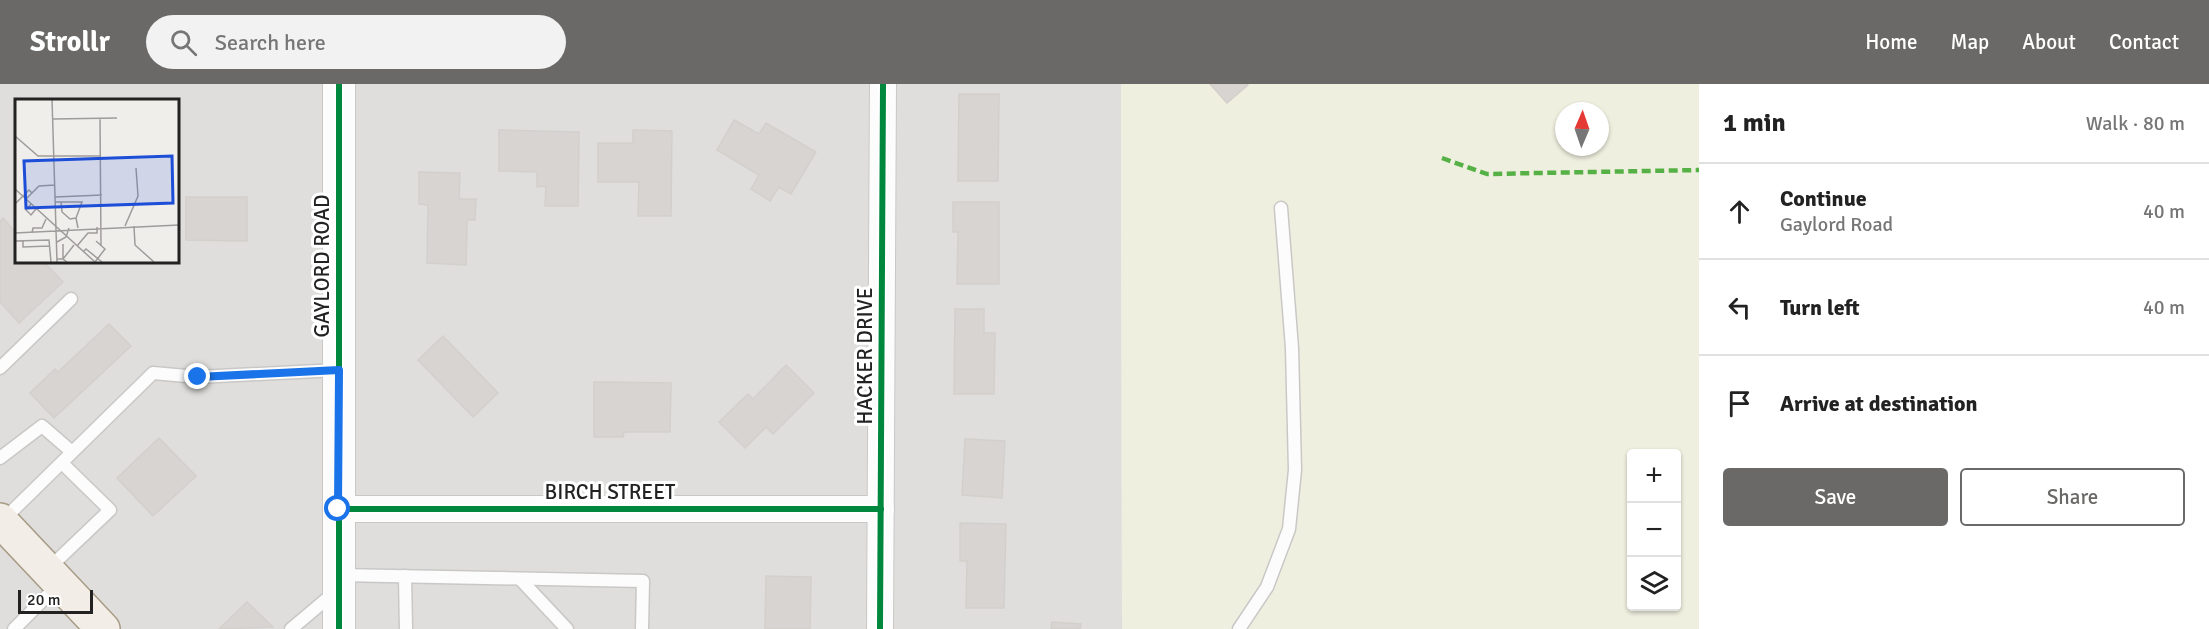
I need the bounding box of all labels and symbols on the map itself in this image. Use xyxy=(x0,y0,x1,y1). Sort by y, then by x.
inset map xyxy=(15,99,178,262)
north arrow xyxy=(1555,102,1609,156)
street label: GAYLORD ROAD xyxy=(309,194,335,338)
street label: HACKER DRIVE xyxy=(852,287,878,425)
route end xyxy=(184,363,210,389)
street label: BIRCH STREET xyxy=(545,479,676,505)
route start xyxy=(324,495,350,521)
scale bar xyxy=(18,587,93,614)

